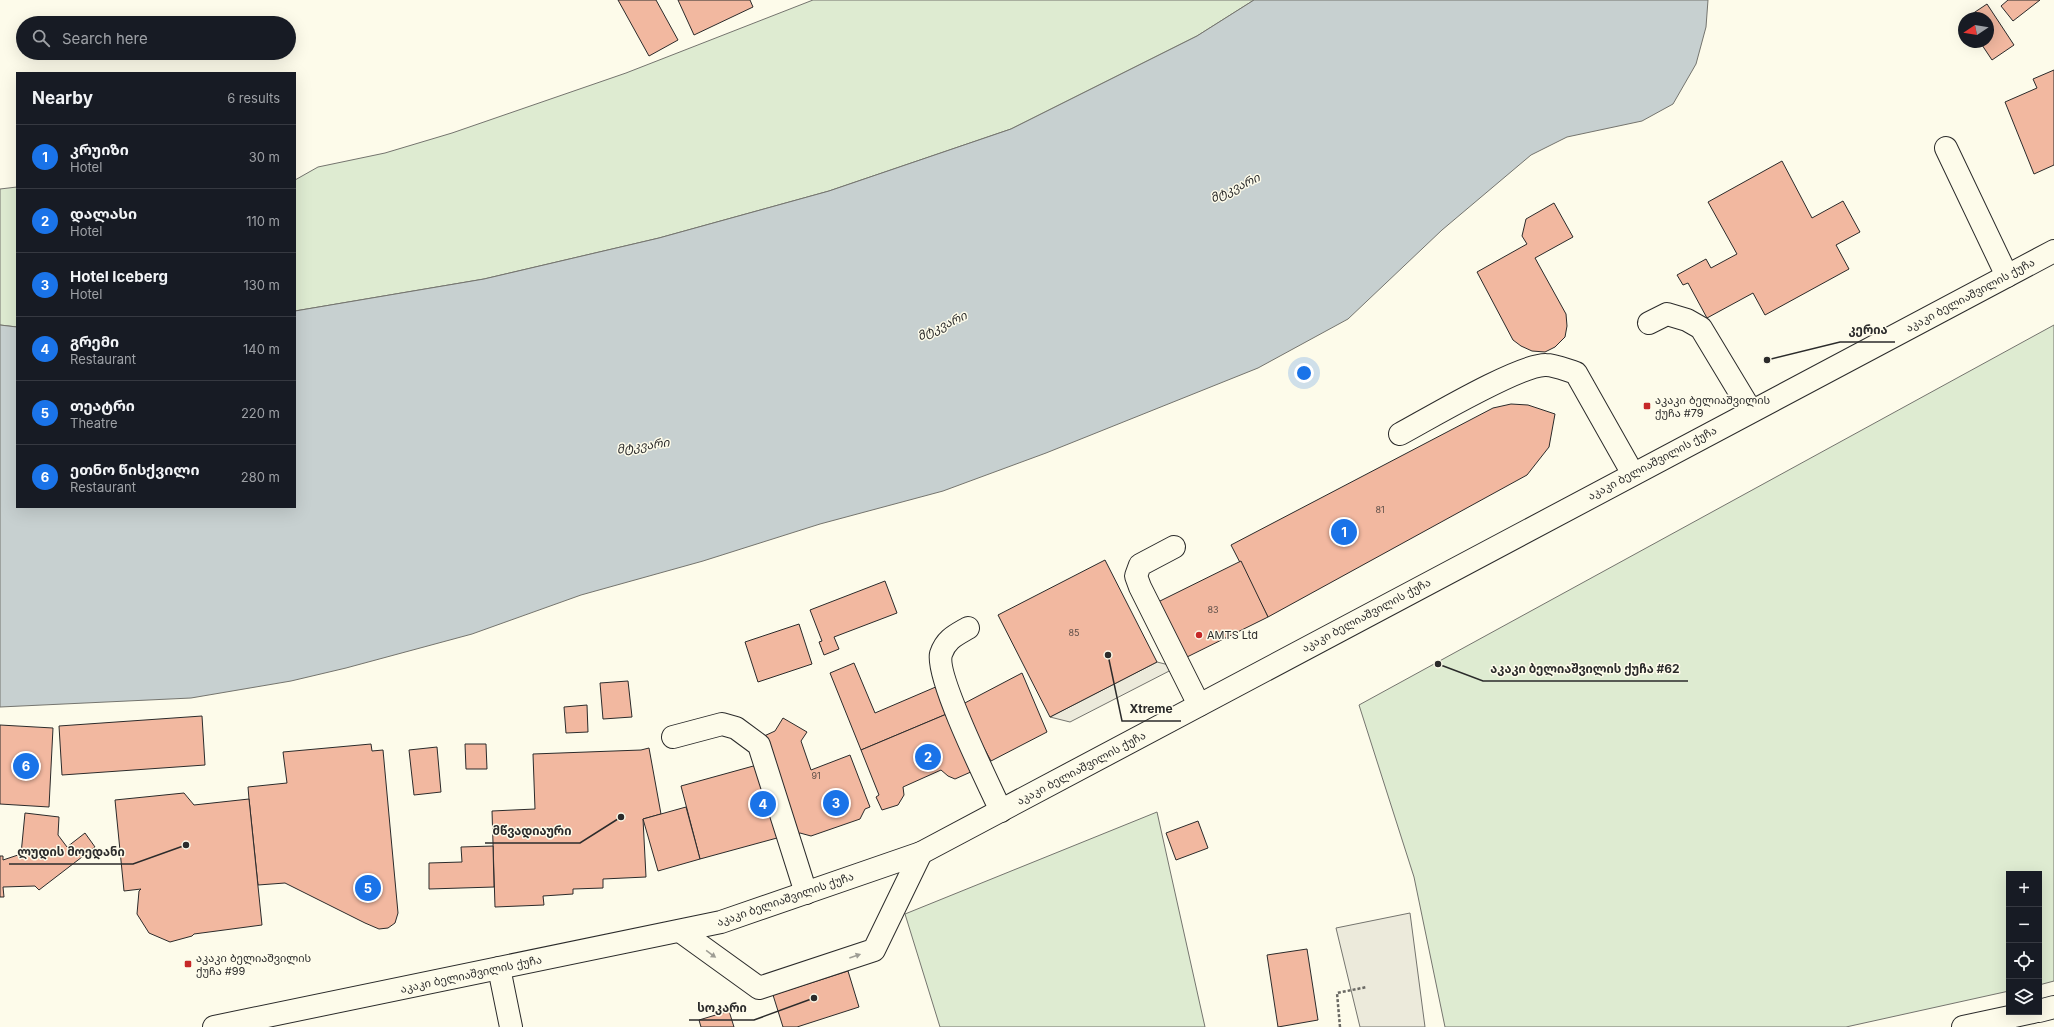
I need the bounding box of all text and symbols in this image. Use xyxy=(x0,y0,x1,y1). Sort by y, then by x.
north arrow xyxy=(1958,12,1994,48)
search box xyxy=(16,16,296,60)
icon: search xyxy=(30,27,52,49)
text: Search here xyxy=(62,29,148,48)
text: Nearby xyxy=(32,88,93,108)
text: 6 results xyxy=(227,90,280,106)
text: კრუიზი xyxy=(70,140,129,159)
text: 1 xyxy=(42,149,48,165)
text: 30 m xyxy=(249,149,280,165)
text: Hotel xyxy=(70,159,102,175)
water label: მტკვარი xyxy=(1208,169,1263,206)
text: დალასი xyxy=(70,204,137,223)
text: 2 xyxy=(41,213,49,229)
text: 110 m xyxy=(246,213,280,229)
text: Hotel xyxy=(70,223,102,239)
street label: აკაკი ბელიაშვილის ქუჩა xyxy=(1903,255,2037,335)
text: Hotel Iceberg xyxy=(70,267,168,286)
text: 3 xyxy=(41,277,49,293)
text: 130 m xyxy=(243,277,280,293)
text: Hotel xyxy=(70,286,102,302)
water label: მტკვარი xyxy=(915,307,970,344)
callout: კერია xyxy=(1840,318,1895,342)
text: კერია xyxy=(1848,322,1888,337)
text: გრემი xyxy=(70,332,119,351)
text: 4 xyxy=(41,341,49,357)
text: 140 m xyxy=(243,341,280,357)
text: Restaurant xyxy=(70,351,136,367)
your location xyxy=(1294,363,1314,383)
place label: აკაკი ბელიაშვილის ქუჩა #79 xyxy=(1655,393,1771,420)
text: თეატრი xyxy=(70,396,135,415)
marker: აკაკი ბელიაშვილის ქუჩა #79 xyxy=(1642,401,1652,411)
text: 5 xyxy=(41,405,49,421)
text: 220 m xyxy=(241,405,280,421)
text: Theatre xyxy=(70,415,118,431)
street label: აკაკი ბელიაშვილის ქუჩა xyxy=(1585,423,1719,503)
water label: მტკვარი xyxy=(616,434,671,457)
text: ეთნო წისქვილი xyxy=(70,460,200,479)
text: 6 xyxy=(41,469,49,485)
text: 280 m xyxy=(241,469,280,485)
text: Restaurant xyxy=(70,479,136,495)
house number: 81 xyxy=(1375,504,1385,515)
pin: 1 xyxy=(1331,517,1357,547)
street label: აკაკი ბელიაშვილის ქუჩა xyxy=(1299,575,1433,655)
house number: 83 xyxy=(1207,604,1219,615)
house number: 85 xyxy=(1068,627,1080,638)
place label: AMTS Ltd xyxy=(1207,628,1258,642)
marker: AMTS Ltd xyxy=(1194,630,1204,640)
callout: აკაკი ბელიაშვილის ქუჩა #62 xyxy=(1483,657,1688,681)
text: აკაკი ბელიაშვილის ქუჩა #62 xyxy=(1490,661,1680,677)
callout: Xtreme xyxy=(1122,697,1181,721)
text: Xtreme xyxy=(1129,701,1173,716)
street label: აკაკი ბელიაშვილის ქუჩა xyxy=(1014,728,1148,808)
pin: 2 xyxy=(915,742,941,772)
pin: 6 xyxy=(13,751,39,781)
house number: 91 xyxy=(811,770,821,781)
pin: 3 xyxy=(823,788,849,818)
pin: 4 xyxy=(750,789,776,819)
callout: მწვადიაური xyxy=(485,819,580,843)
text: მწვადიაური xyxy=(493,823,571,839)
callout: ლუდის მოედანი xyxy=(9,840,133,864)
text: ლუდის მოედანი xyxy=(17,844,125,860)
street label: აკაკი ბელიაშვილის ქუჩა xyxy=(715,869,855,929)
map controls xyxy=(2006,871,2042,1015)
button: + xyxy=(2006,871,2042,907)
pin: 5 xyxy=(355,873,381,903)
button: − xyxy=(2006,907,2042,943)
button: locate xyxy=(2006,943,2042,979)
one-way arrow xyxy=(706,950,717,958)
place label: აკაკი ბელიაშვილის ქუჩა #99 xyxy=(196,951,312,978)
street label: აკაკი ბელიაშვილის ქუჩა xyxy=(399,952,543,996)
one-way arrow xyxy=(849,953,861,959)
marker: აკაკი ბელიაშვილის ქუჩა #99 xyxy=(183,959,193,969)
button: layers xyxy=(2006,979,2042,1015)
callout: სოკარი xyxy=(689,996,754,1020)
text: სოკარი xyxy=(697,1000,747,1015)

